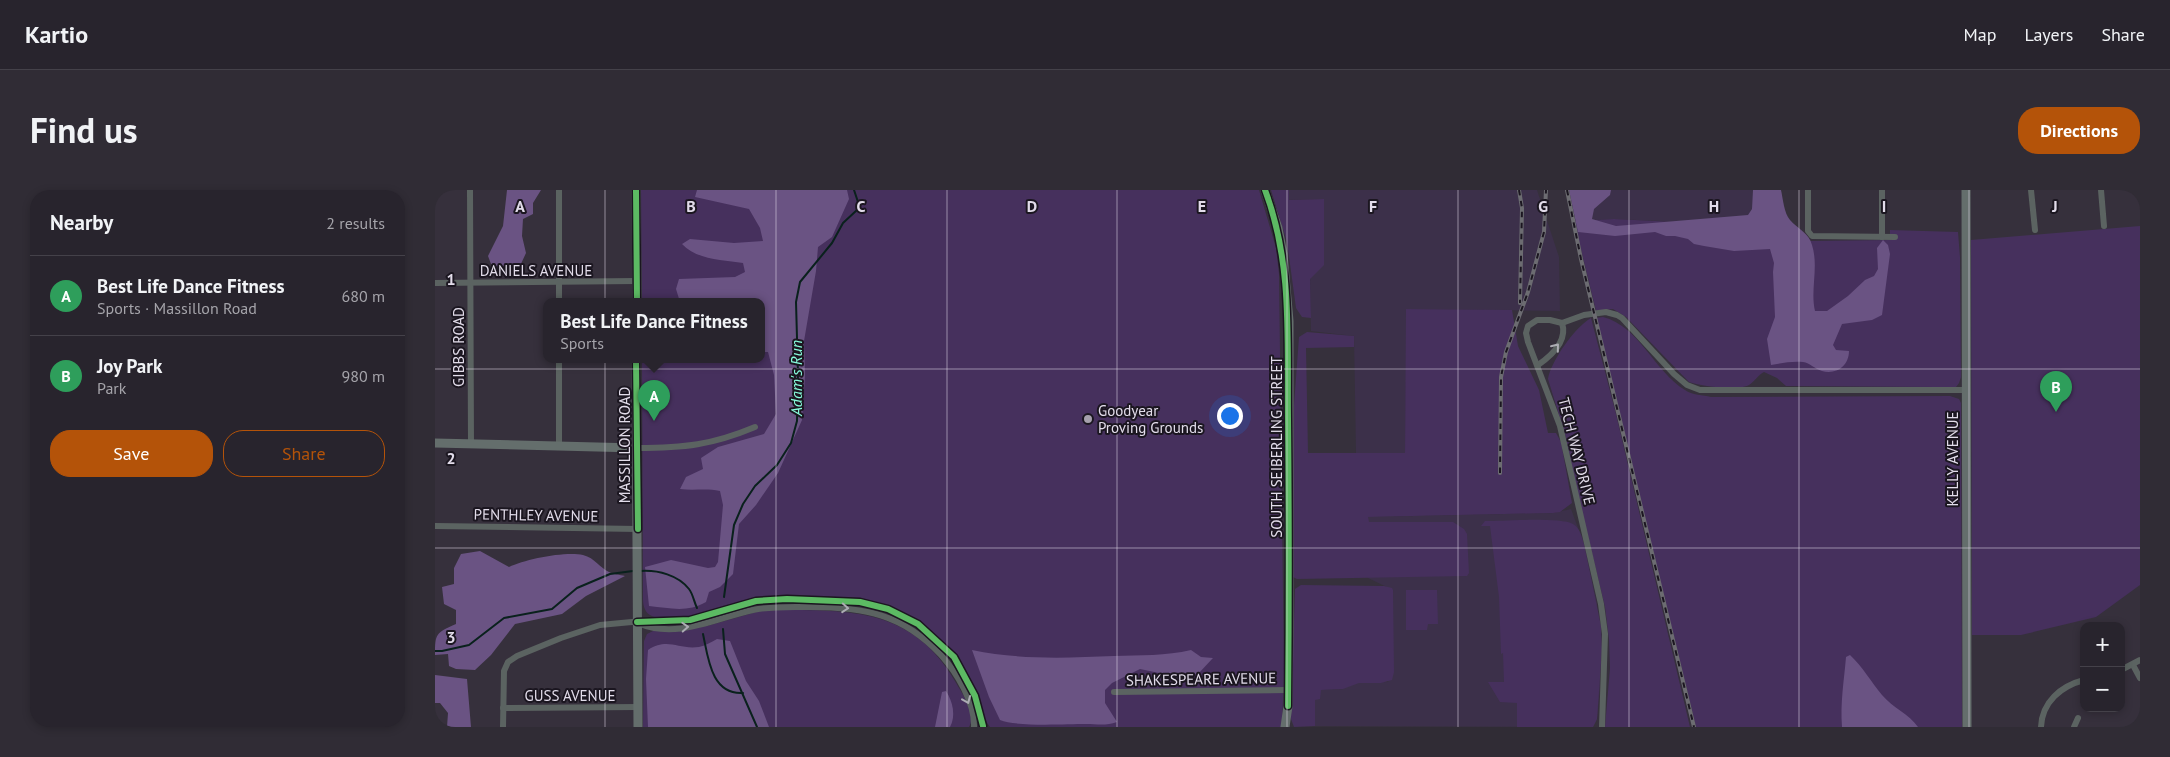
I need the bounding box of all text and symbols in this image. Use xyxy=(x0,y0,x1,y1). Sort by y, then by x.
text: Kartio xyxy=(25,19,88,50)
text: Map xyxy=(1964,23,1996,46)
text: Layers xyxy=(2024,23,2073,46)
text: Share xyxy=(2101,23,2145,46)
text: Find us xyxy=(30,107,138,153)
button: Directions xyxy=(2018,107,2140,154)
text: A xyxy=(515,196,525,216)
text: B xyxy=(686,196,696,216)
text: C xyxy=(857,196,866,216)
text: D xyxy=(1027,196,1037,216)
text: E xyxy=(1198,196,1206,216)
text: F xyxy=(1369,196,1377,216)
text: G xyxy=(1538,196,1548,216)
text: H xyxy=(1709,196,1719,216)
text: I xyxy=(1882,196,1886,216)
text: J xyxy=(2051,196,2058,216)
text: Nearby xyxy=(50,209,113,236)
text: 2 results xyxy=(326,213,385,233)
street label: DANIELS AVENUE xyxy=(480,261,592,280)
text: 1 xyxy=(446,269,456,289)
text: Best Life Dance Fitness xyxy=(97,274,285,298)
text: A xyxy=(61,286,71,306)
text: 680 m xyxy=(342,286,385,306)
text: Sports · Massillon Road xyxy=(97,298,257,318)
popup xyxy=(543,298,765,363)
street label: GIBBS ROAD xyxy=(449,307,468,387)
text: Best Life Dance Fitness xyxy=(560,309,748,333)
text: Sports xyxy=(560,333,604,353)
water label: Adam's Run xyxy=(786,340,806,417)
one-way arrow xyxy=(1551,344,1559,353)
text: Joy Park xyxy=(97,354,162,378)
street label: SOUTH SEIBERLING STREET xyxy=(1267,356,1286,538)
text: B xyxy=(61,366,71,386)
text: 980 m xyxy=(342,366,385,386)
pin: B xyxy=(2040,371,2072,412)
text: Park xyxy=(97,378,126,398)
pin: A xyxy=(638,380,670,421)
street label: MASSILLON ROAD xyxy=(615,387,634,503)
street label: TECH WAY DRIVE xyxy=(1554,395,1600,507)
place label: Goodyear Proving Grounds xyxy=(1098,401,1203,437)
your location xyxy=(1217,403,1243,429)
street label: KELLY AVENUE xyxy=(1943,411,1962,507)
marker: Goodyear Proving Grounds xyxy=(1082,413,1094,425)
button: Save xyxy=(50,430,213,477)
button: Share xyxy=(223,430,385,477)
text: 2 xyxy=(446,448,456,468)
street label: PENTHLEY AVENUE xyxy=(473,504,599,526)
one-way arrow xyxy=(841,602,849,613)
one-way arrow xyxy=(681,622,689,633)
map controls xyxy=(2080,622,2125,712)
button: + xyxy=(2080,622,2125,667)
text: 3 xyxy=(446,627,456,647)
button: − xyxy=(2080,667,2125,712)
street label: SHAKESPEARE AVENUE xyxy=(1126,668,1276,690)
street label: GUSS AVENUE xyxy=(525,686,616,705)
one-way arrow xyxy=(961,695,972,704)

